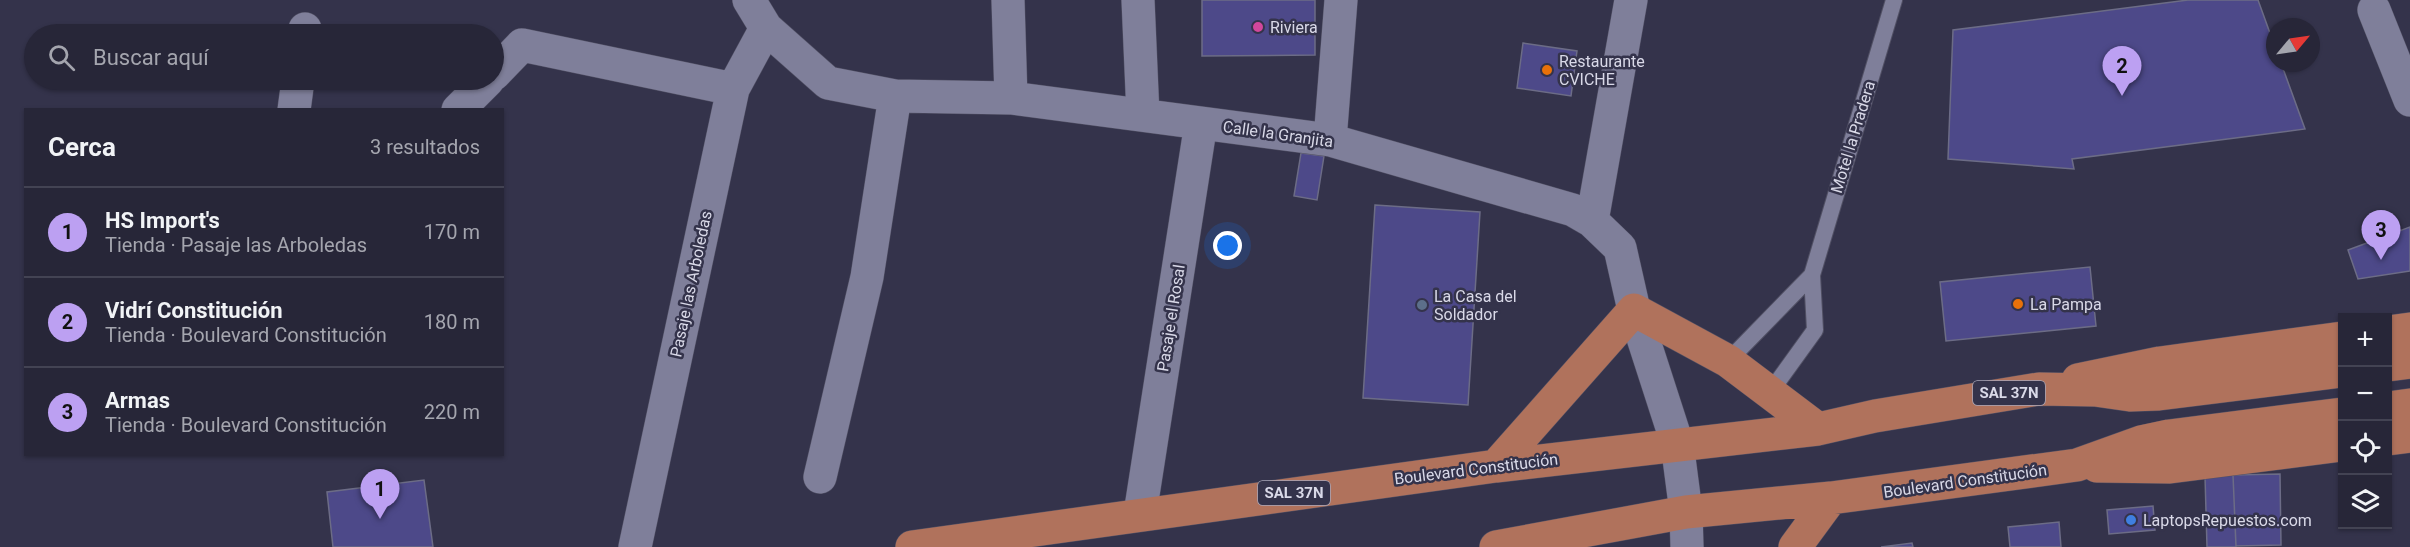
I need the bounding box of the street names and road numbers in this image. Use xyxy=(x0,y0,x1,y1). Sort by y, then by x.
street label: Motel la Pradera xyxy=(1827,79,1879,195)
street label: Calle la Granjita xyxy=(1222,117,1334,151)
street label: Pasaje las Arboledas xyxy=(666,209,716,359)
street label: Pasaje el Rosal xyxy=(1153,263,1189,373)
road number: SAL 37N xyxy=(1973,381,2045,405)
street label: Boulevard Constitución xyxy=(1393,450,1559,488)
street label: Boulevard Constitución xyxy=(1882,460,2048,502)
road number: SAL 37N xyxy=(1258,481,1330,505)

